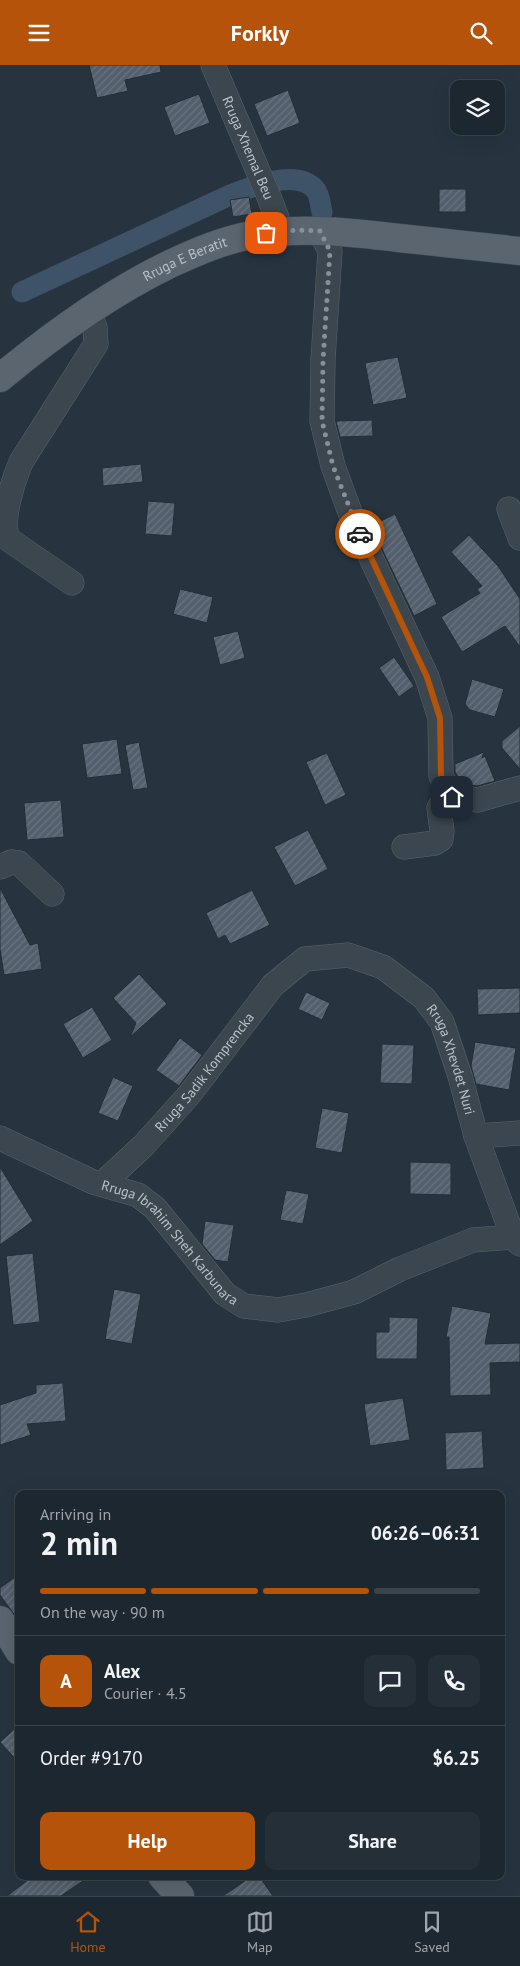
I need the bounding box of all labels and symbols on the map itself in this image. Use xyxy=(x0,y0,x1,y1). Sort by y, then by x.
street label: Rruga Xhemal Beu xyxy=(218,93,278,202)
pin xyxy=(245,212,287,254)
street label: Rruga E Beratit xyxy=(140,233,229,285)
courier xyxy=(335,509,385,559)
pin xyxy=(431,776,473,818)
street label: Rruga Xhevdet Nuri xyxy=(423,1000,479,1117)
street label: Rruga Sadik Komprencka xyxy=(151,1009,258,1136)
street label: Rruga Ibrahim Sheh Karbunara xyxy=(99,1176,242,1309)

